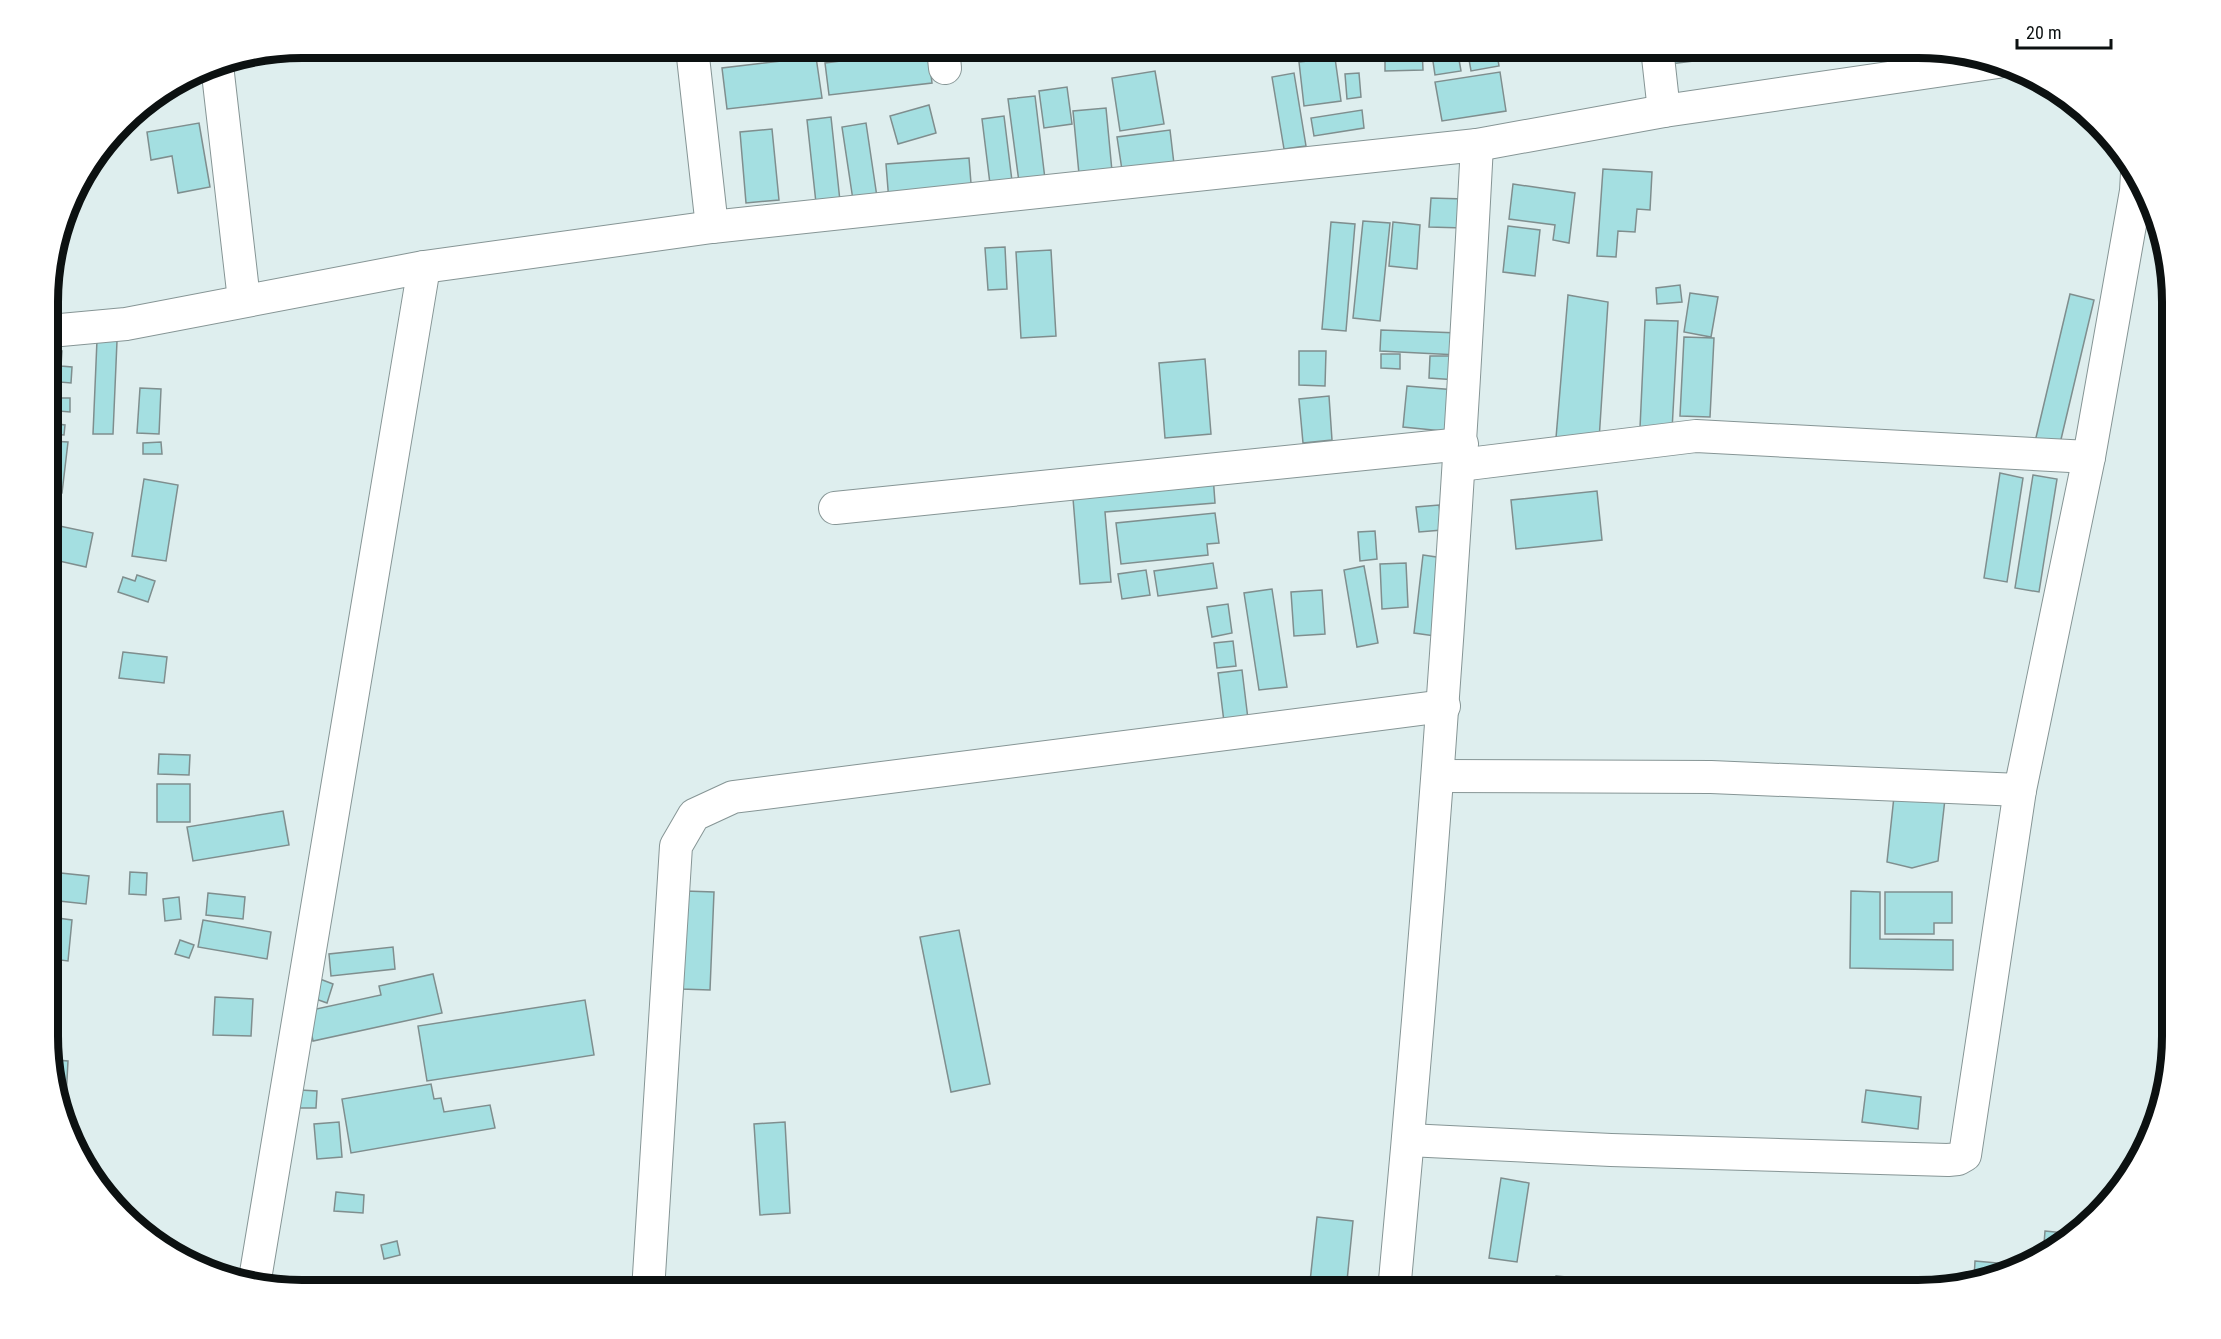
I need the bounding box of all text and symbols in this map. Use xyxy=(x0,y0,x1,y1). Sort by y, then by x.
scale bar xyxy=(2017,12,2112,50)
text: 20 m xyxy=(2026,22,2061,43)

